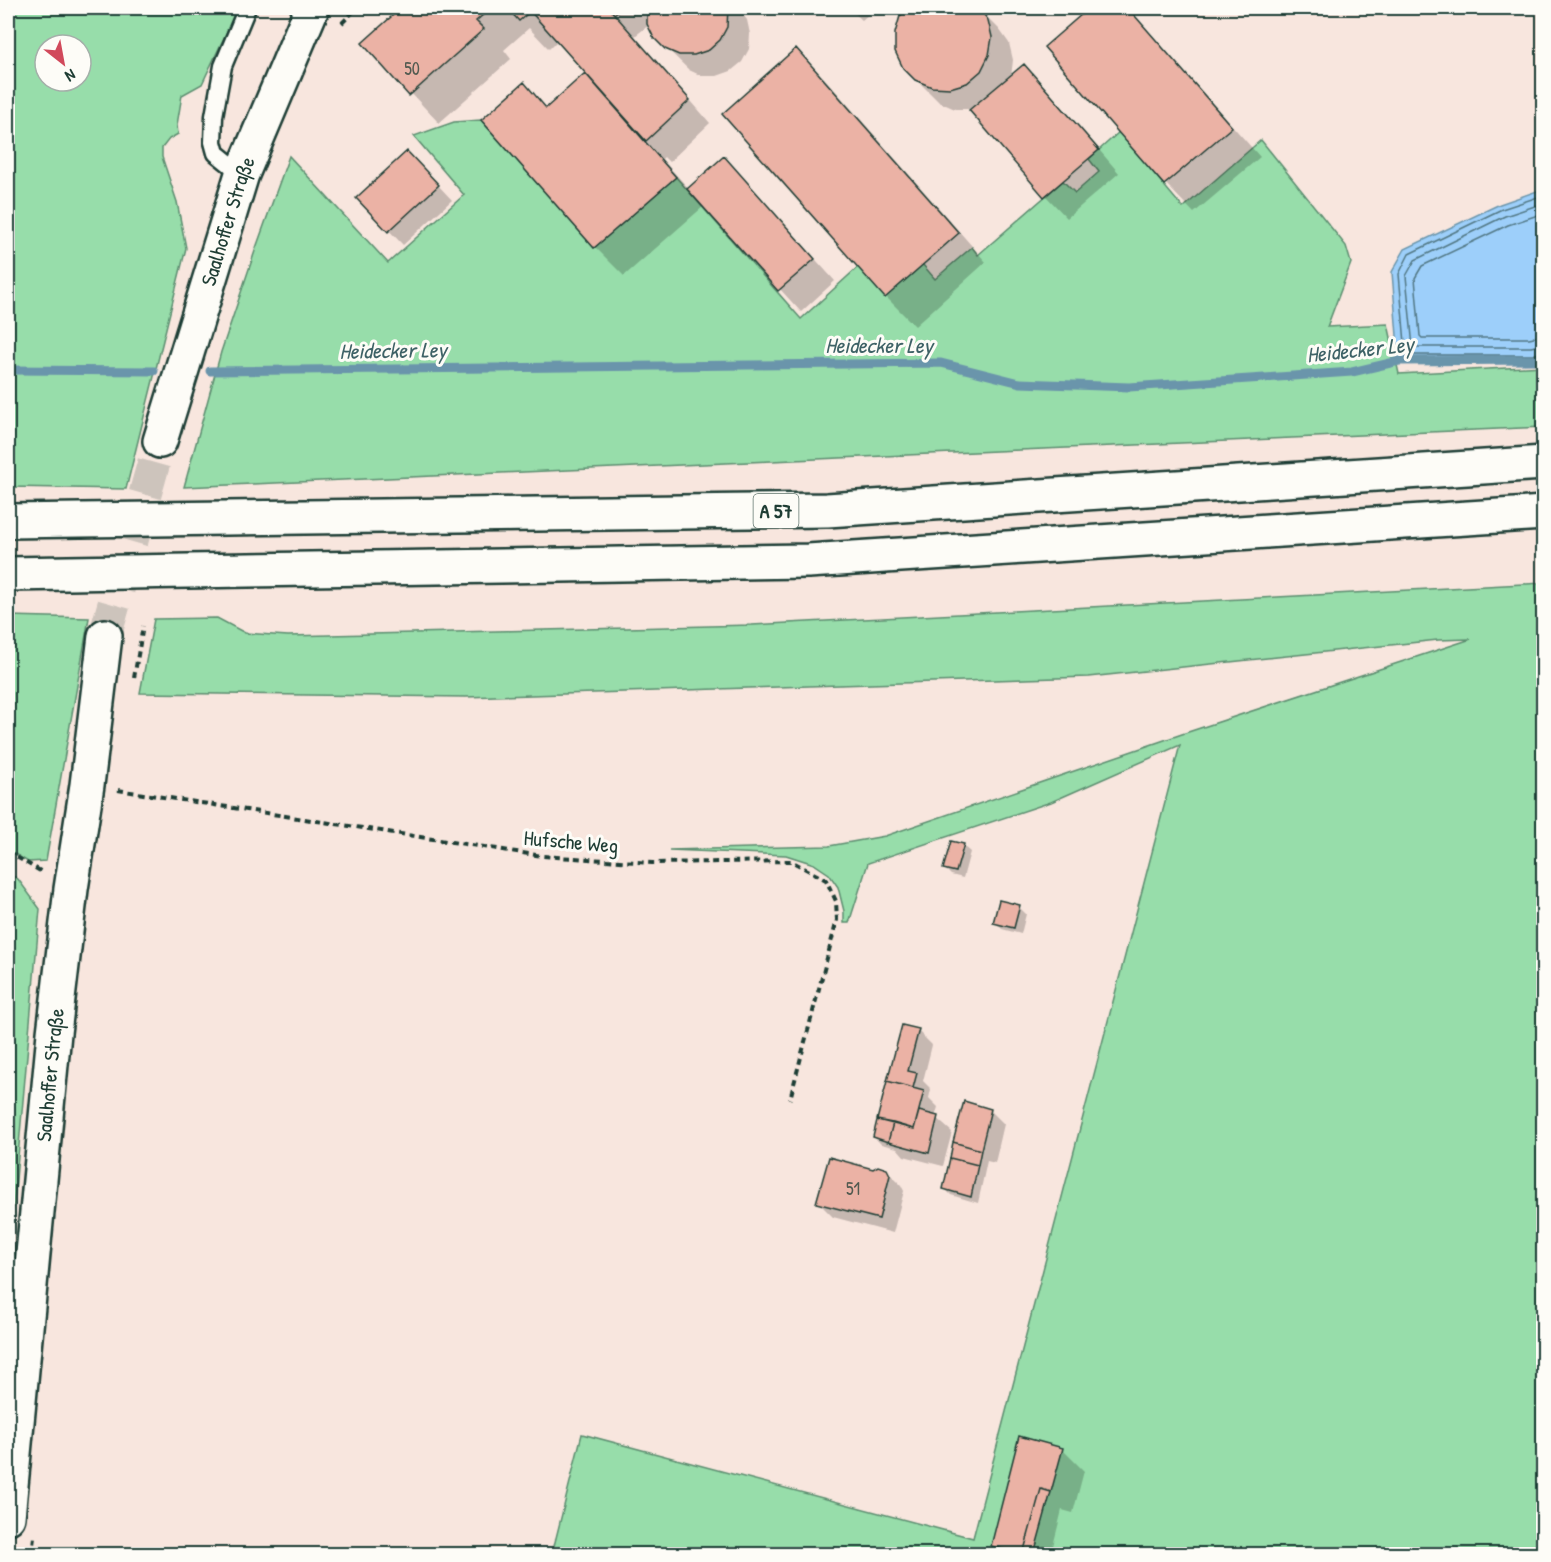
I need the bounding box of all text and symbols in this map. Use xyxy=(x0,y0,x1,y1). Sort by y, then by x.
north arrow xyxy=(33,33,93,93)
house number: 50 xyxy=(404,56,420,81)
text: N xyxy=(61,64,80,88)
street label: Saalhoffer Straße xyxy=(194,152,262,289)
water label: Heidecker Ley xyxy=(1305,328,1418,370)
water label: Heidecker Ley xyxy=(825,330,935,360)
water label: Heidecker Ley xyxy=(339,334,450,366)
road number: A 57 xyxy=(754,494,798,528)
street label: Hufsche Weg xyxy=(523,823,619,860)
street label: Saalhoffer Straße xyxy=(29,1007,71,1143)
house number: 51 xyxy=(846,1176,860,1201)

